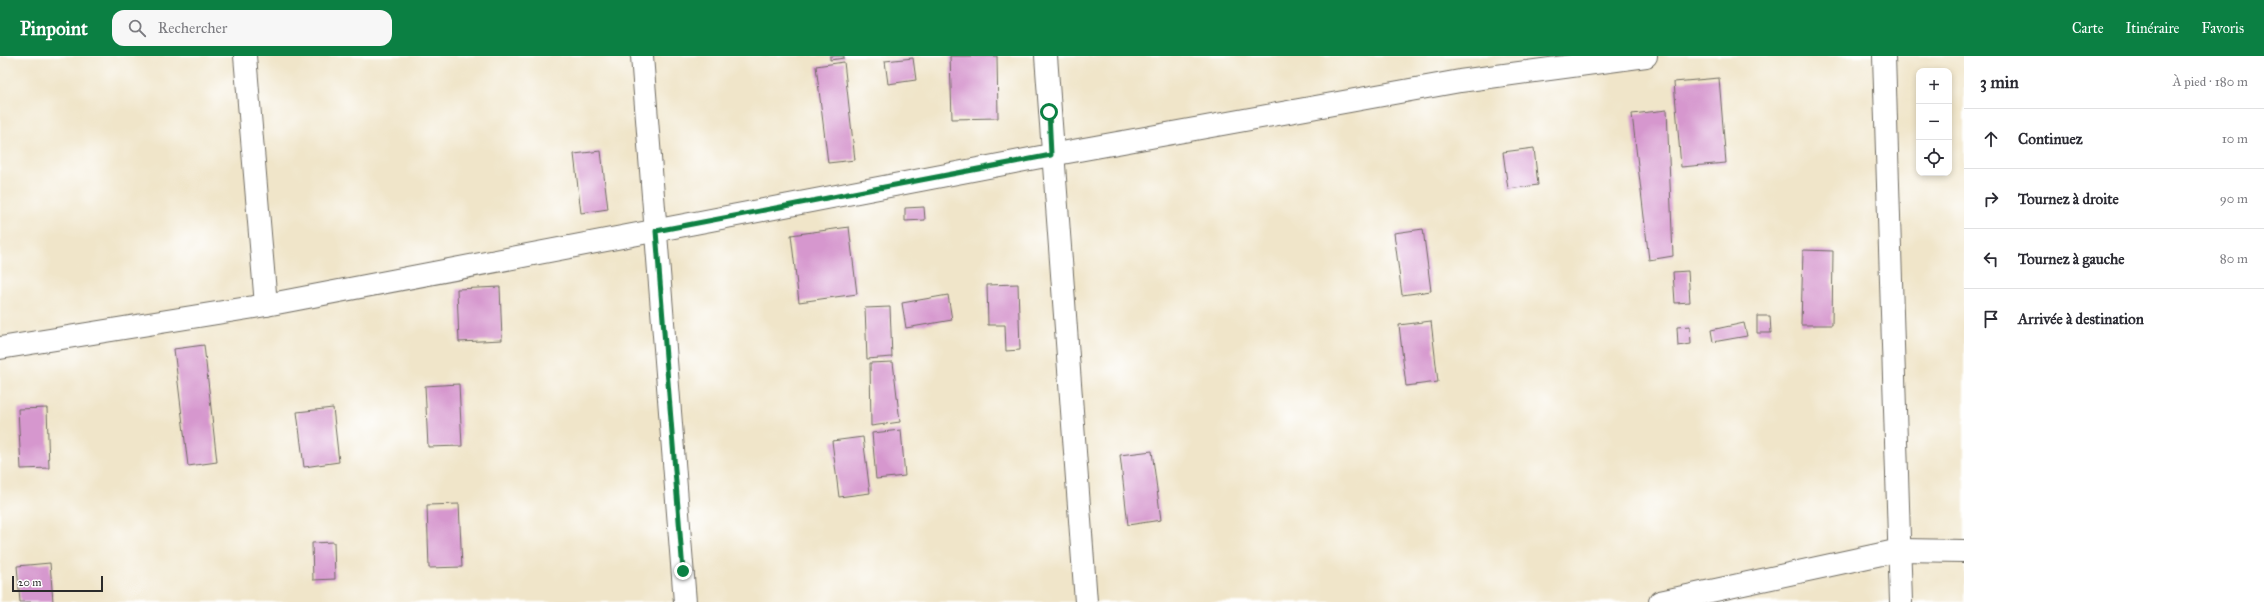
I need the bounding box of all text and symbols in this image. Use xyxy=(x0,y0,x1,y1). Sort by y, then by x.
search box xyxy=(112,10,392,46)
text: Pinpoint xyxy=(20,17,88,40)
icon: search xyxy=(126,17,148,39)
text: Rechercher xyxy=(158,19,227,37)
text: Carte xyxy=(2072,20,2104,37)
text: Itinéraire xyxy=(2126,20,2179,37)
text: Favoris xyxy=(2201,20,2244,37)
map controls xyxy=(1916,68,1952,176)
button: + xyxy=(1916,68,1952,104)
text: 3 min xyxy=(1980,72,2019,93)
text: À pied · 180 m xyxy=(2173,74,2248,90)
route start xyxy=(1040,103,1058,121)
button: − xyxy=(1916,104,1952,140)
icon: ahead xyxy=(1980,128,2002,150)
text: Continuez xyxy=(2018,130,2083,148)
text: 10 m xyxy=(2222,131,2248,147)
button: locate xyxy=(1916,140,1952,176)
icon: right xyxy=(1980,188,2002,210)
text: Tournez à droite xyxy=(2018,190,2119,208)
text: 90 m xyxy=(2220,191,2248,207)
icon: left xyxy=(1980,248,2002,270)
text: Tournez à gauche xyxy=(2018,250,2125,268)
text: 80 m xyxy=(2220,251,2248,267)
icon: arrive xyxy=(1980,308,2002,330)
text: Arrivée à destination xyxy=(2018,310,2144,328)
route end xyxy=(674,562,692,580)
scale bar xyxy=(12,574,103,593)
text: 20 m xyxy=(18,576,41,589)

